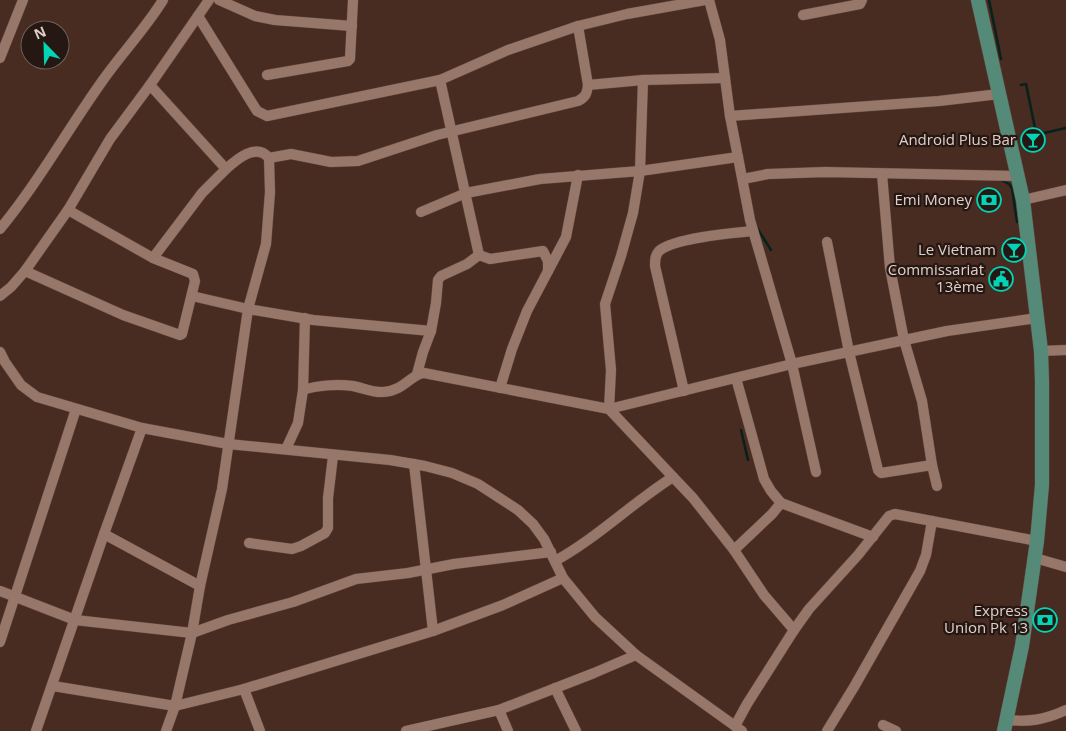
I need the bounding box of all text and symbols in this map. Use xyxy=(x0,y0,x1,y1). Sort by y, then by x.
north arrow xyxy=(20,20,70,70)
text: N xyxy=(31,22,49,44)
bar icon: Android Plus Bar xyxy=(1020,127,1046,153)
place label: Android Plus Bar xyxy=(899,129,1016,149)
bank icon: Emi Money xyxy=(976,187,1002,213)
place label: Emi Money xyxy=(894,189,972,209)
bar icon: Le Vietnam xyxy=(1001,237,1027,263)
place label: Le Vietnam xyxy=(918,239,996,259)
place label: Commissariat 13ème xyxy=(888,259,984,296)
public building icon: Commissariat 13ème xyxy=(988,266,1014,292)
place label: Express Union Pk 13 xyxy=(944,600,1028,637)
bank icon: Express Union Pk 13 xyxy=(1032,607,1058,633)

